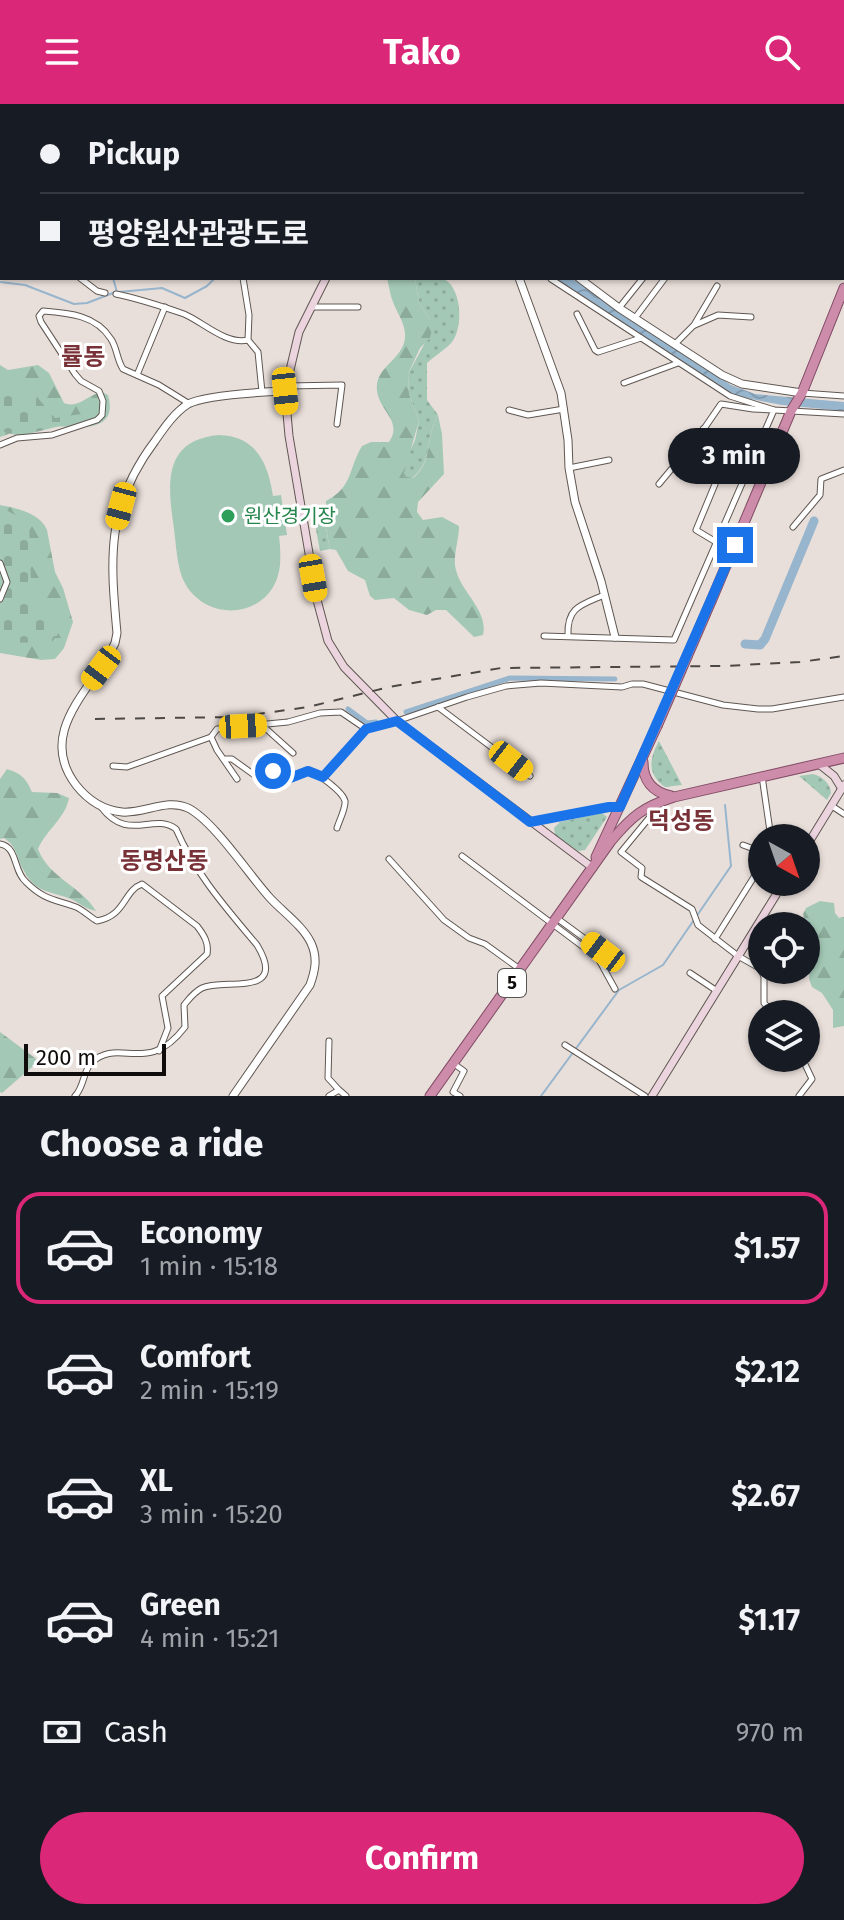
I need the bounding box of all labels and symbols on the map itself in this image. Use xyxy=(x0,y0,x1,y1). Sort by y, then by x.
district label: 률동 xyxy=(61,343,105,371)
car xyxy=(271,366,299,416)
callout: 3 min xyxy=(669,429,801,485)
car xyxy=(103,480,139,532)
place label: 원산경기장 xyxy=(244,504,336,528)
marker: 원산경기장 xyxy=(219,507,237,525)
route end xyxy=(717,527,753,563)
car xyxy=(297,552,329,604)
car xyxy=(77,642,125,694)
car xyxy=(218,713,268,739)
car xyxy=(485,737,537,785)
route start xyxy=(255,753,291,789)
district label: 덕성동 xyxy=(648,807,714,835)
north arrow xyxy=(748,824,820,896)
district label: 동명산동 xyxy=(120,847,208,875)
car xyxy=(577,928,629,976)
road number: 5 xyxy=(498,969,526,997)
scale bar xyxy=(24,1040,166,1076)

